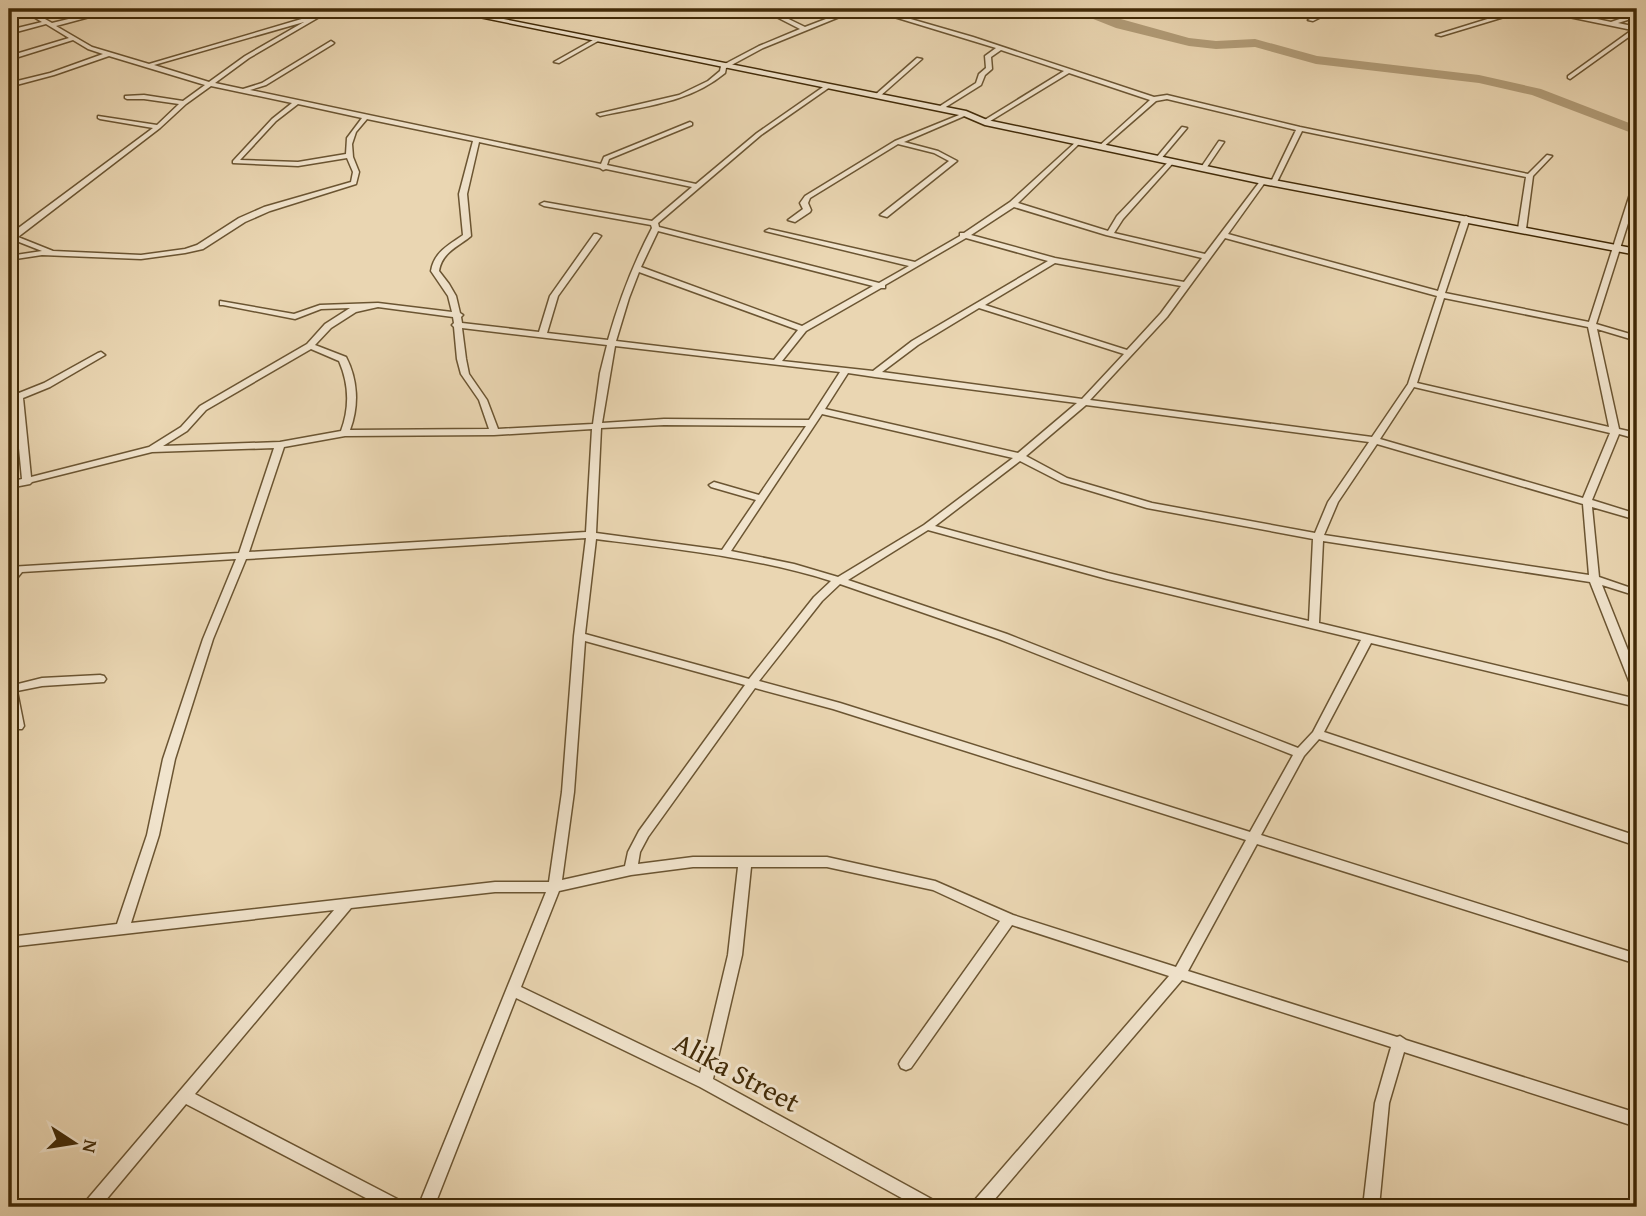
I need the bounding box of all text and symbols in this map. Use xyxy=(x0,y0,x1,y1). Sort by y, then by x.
street label: Alika Street xyxy=(667,1021,808,1122)
north arrow xyxy=(38,1108,108,1178)
text: N xyxy=(76,1137,106,1156)

